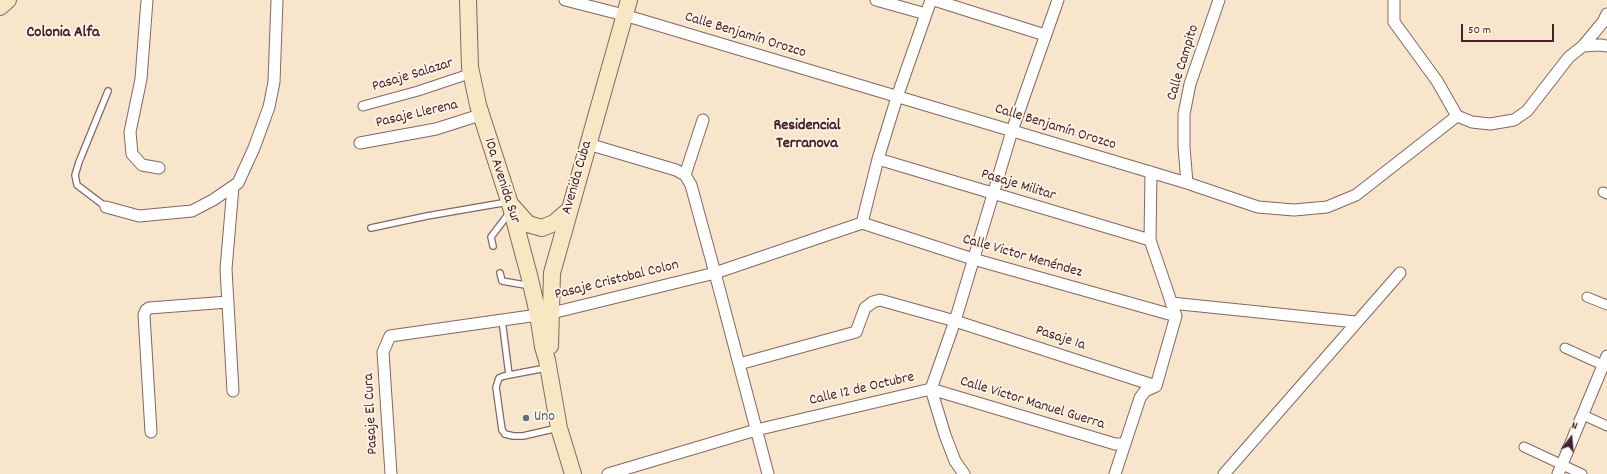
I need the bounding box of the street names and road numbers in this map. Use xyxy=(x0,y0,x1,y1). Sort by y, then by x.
street label: Calle Benjamín Orozco xyxy=(682,9,808,63)
street label: Calle Campito xyxy=(1164,23,1204,103)
street label: Pasaje Salazar xyxy=(370,55,456,97)
street label: Pasaje Llerena xyxy=(374,97,460,133)
street label: Calle Benjamín Orozco xyxy=(992,101,1118,155)
street label: 10a Avenida Sur xyxy=(479,136,523,226)
street label: Avenida Cuba xyxy=(559,139,597,217)
street label: Pasaje Militar xyxy=(978,166,1058,206)
street label: Calle Victor Menéndez xyxy=(960,231,1084,283)
street label: Pasaje Cristobal Colon xyxy=(553,257,681,305)
street label: Pasaje 1a xyxy=(1033,322,1087,356)
street label: Calle 12 de Octubre xyxy=(808,369,916,411)
street label: Pasaje El Cura xyxy=(361,373,383,455)
street label: Calle Victor Manuel Guerra xyxy=(957,373,1107,435)

